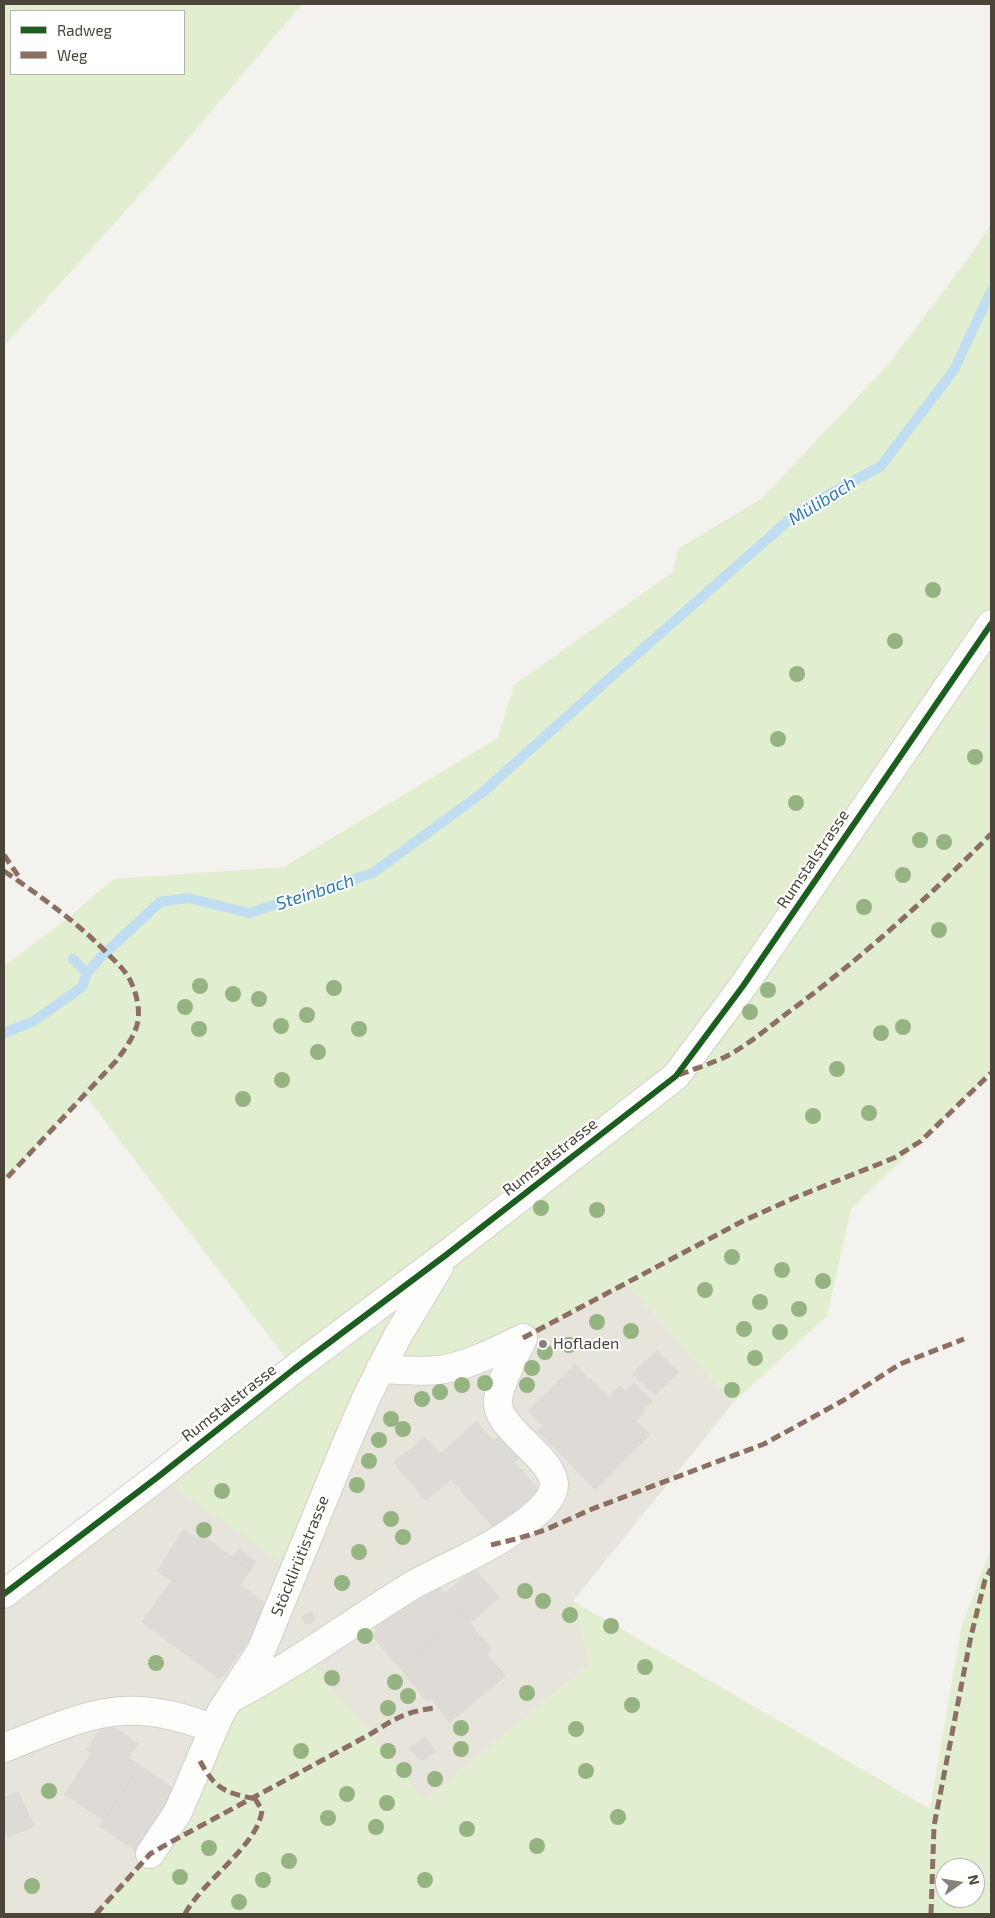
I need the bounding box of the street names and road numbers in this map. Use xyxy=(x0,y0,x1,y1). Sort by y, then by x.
street label: Rumstalstrasse xyxy=(773,806,853,912)
street label: Rumstalstrasse xyxy=(499,1114,601,1200)
street label: Rumstalstrasse xyxy=(178,1360,280,1446)
street label: Stöcklirütistrasse xyxy=(267,1493,333,1619)

